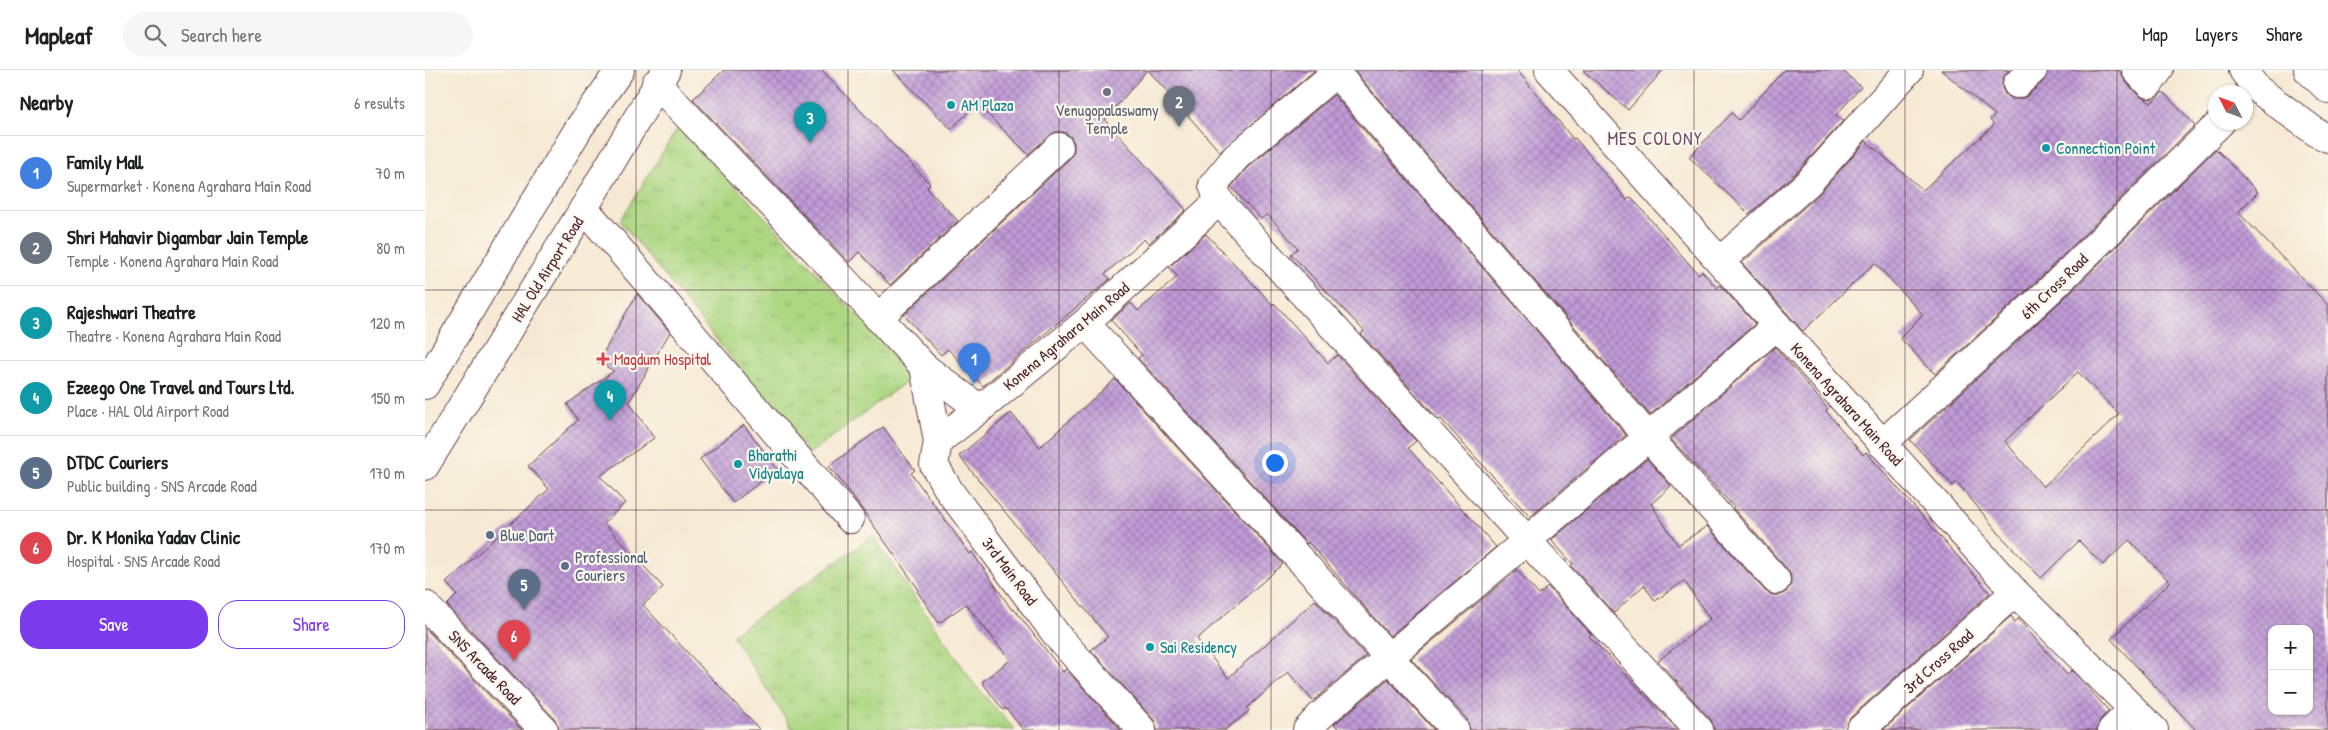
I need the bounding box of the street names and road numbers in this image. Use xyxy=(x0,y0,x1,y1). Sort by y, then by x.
street label: HAL Old Airport Road xyxy=(506,212,588,326)
street label: 6th Cross Road xyxy=(2015,248,2093,324)
street label: Konena Agrahara Main Road xyxy=(998,277,1134,395)
street label: Konena Agrahara Main Road xyxy=(1786,338,1908,470)
street label: 3rd Main Road xyxy=(977,533,1043,609)
street label: 3rd Cross Road xyxy=(1898,624,1978,698)
street label: SNS Arcade Road xyxy=(444,625,526,709)

